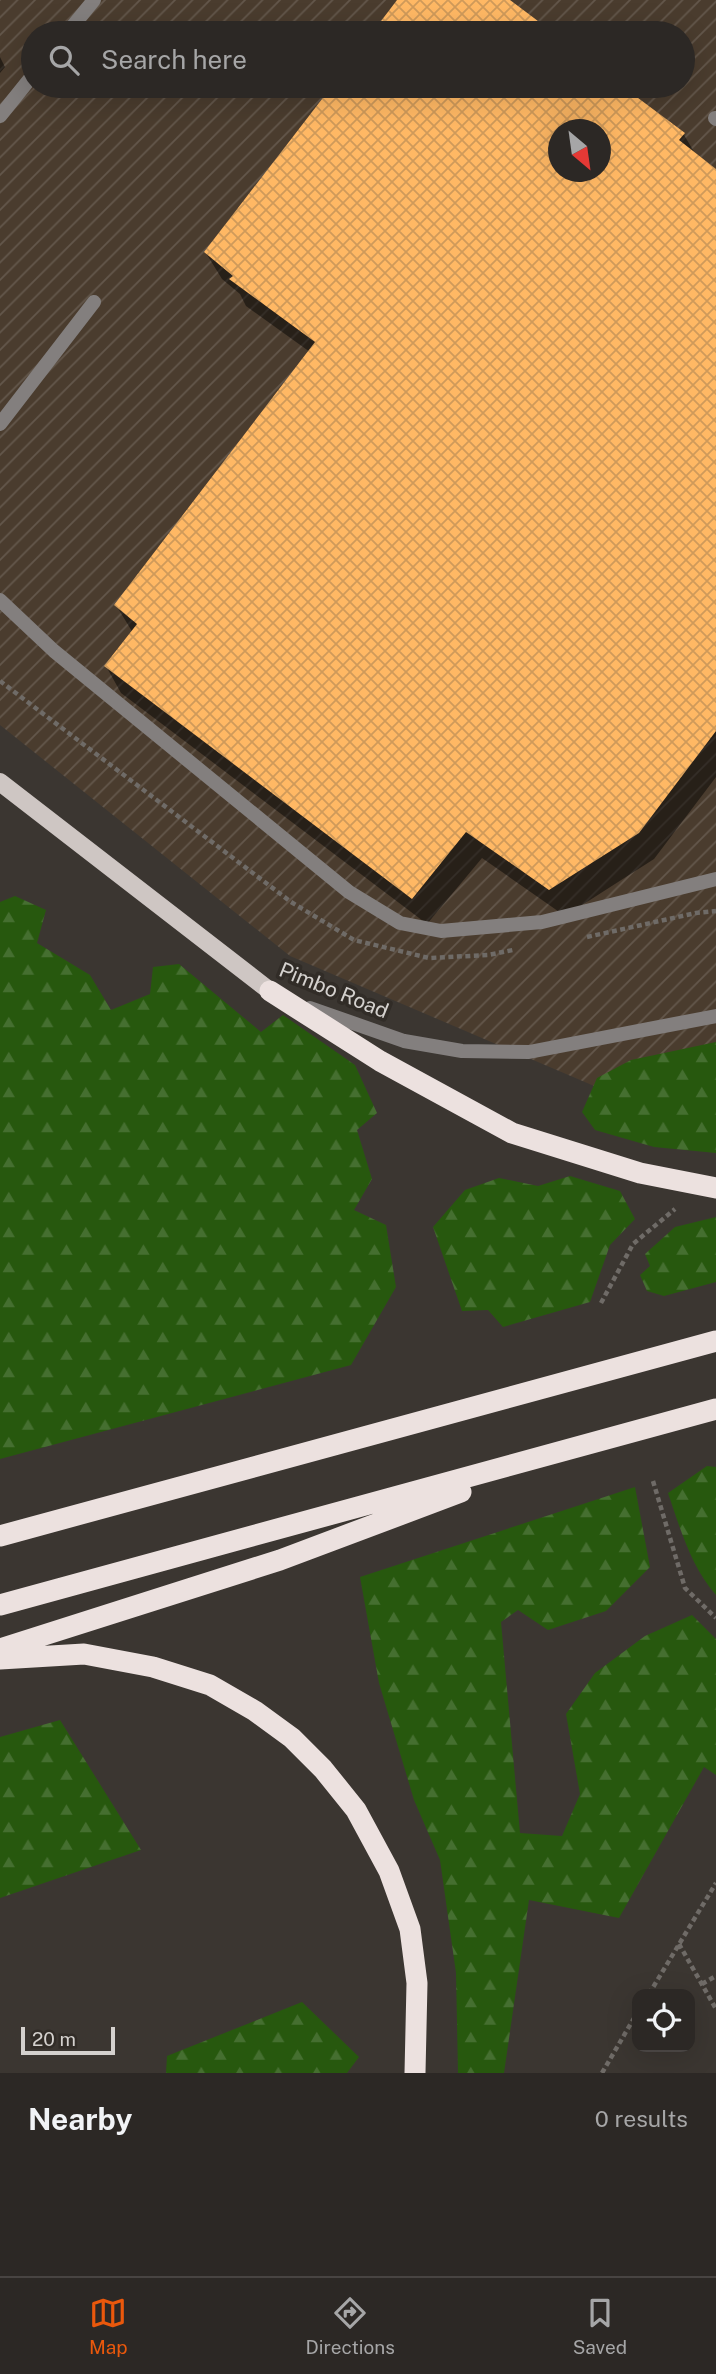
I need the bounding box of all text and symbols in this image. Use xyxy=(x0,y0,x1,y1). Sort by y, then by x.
search box xyxy=(21,21,695,98)
icon: search xyxy=(45,41,83,79)
text: Search here xyxy=(101,44,247,75)
north arrow xyxy=(548,119,611,182)
street label: Pimbo Road xyxy=(276,957,392,1023)
map controls xyxy=(632,1989,695,2052)
button: locate xyxy=(632,1989,695,2052)
scale bar xyxy=(21,2024,116,2056)
text: 20 m xyxy=(32,2028,76,2050)
text: Nearby xyxy=(28,2101,132,2137)
text: 0 results xyxy=(595,2105,688,2132)
tab: Map xyxy=(89,2294,128,2358)
tab: Directions xyxy=(306,2294,395,2358)
tab: Saved xyxy=(573,2294,627,2358)

